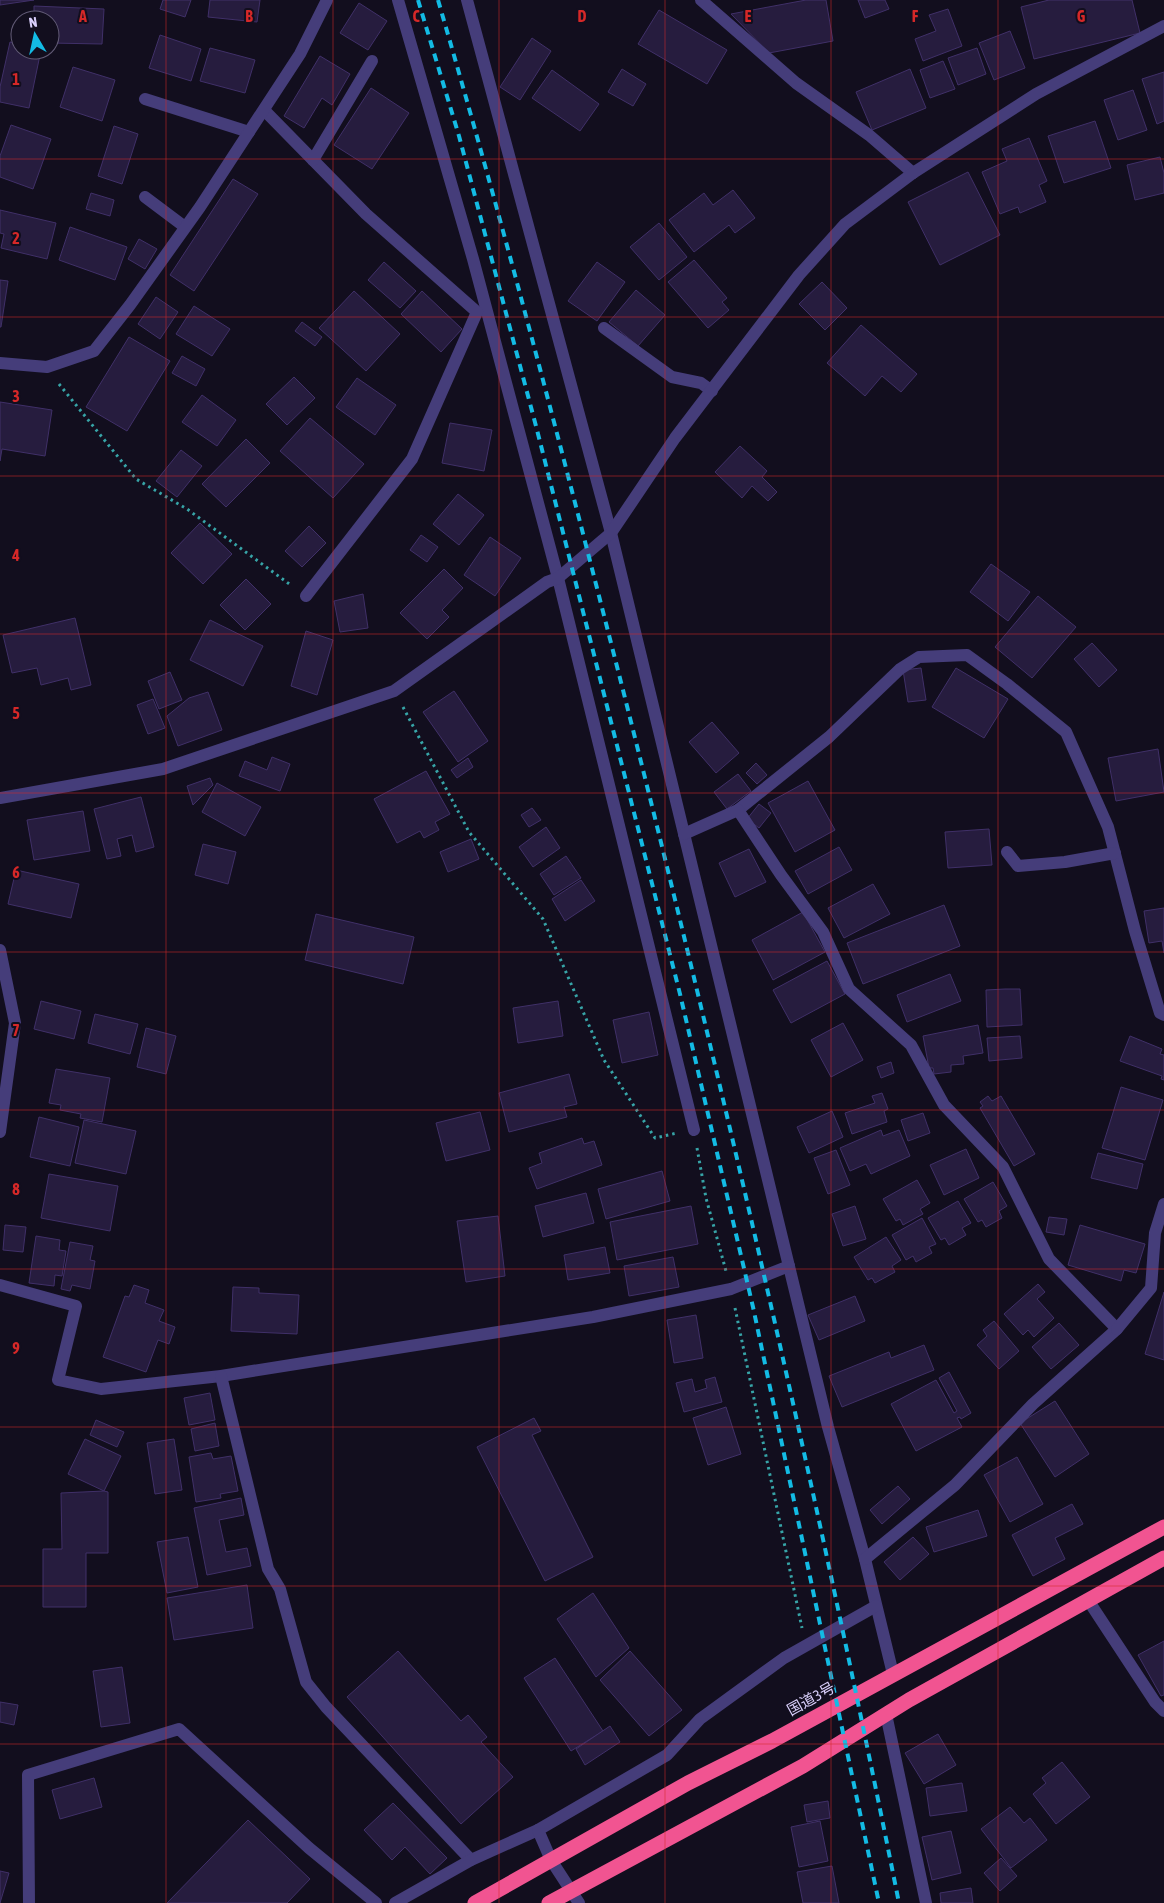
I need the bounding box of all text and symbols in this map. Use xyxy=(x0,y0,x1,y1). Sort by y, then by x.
text: A xyxy=(78,7,87,25)
text: B xyxy=(245,7,253,25)
text: C xyxy=(412,7,420,25)
text: D xyxy=(578,7,587,25)
text: E xyxy=(745,7,752,25)
text: F xyxy=(912,7,919,25)
text: G xyxy=(1077,7,1086,25)
north arrow xyxy=(10,10,60,60)
text: N xyxy=(28,14,38,31)
text: 1 xyxy=(12,70,20,88)
text: 2 xyxy=(12,229,20,247)
text: 3 xyxy=(12,387,20,405)
text: 4 xyxy=(11,546,20,564)
text: 5 xyxy=(12,704,20,722)
text: 6 xyxy=(12,863,20,881)
text: 7 xyxy=(12,1021,20,1039)
text: 8 xyxy=(12,1180,20,1198)
text: 9 xyxy=(12,1339,20,1357)
street label: 国道3号 xyxy=(784,1679,838,1719)

